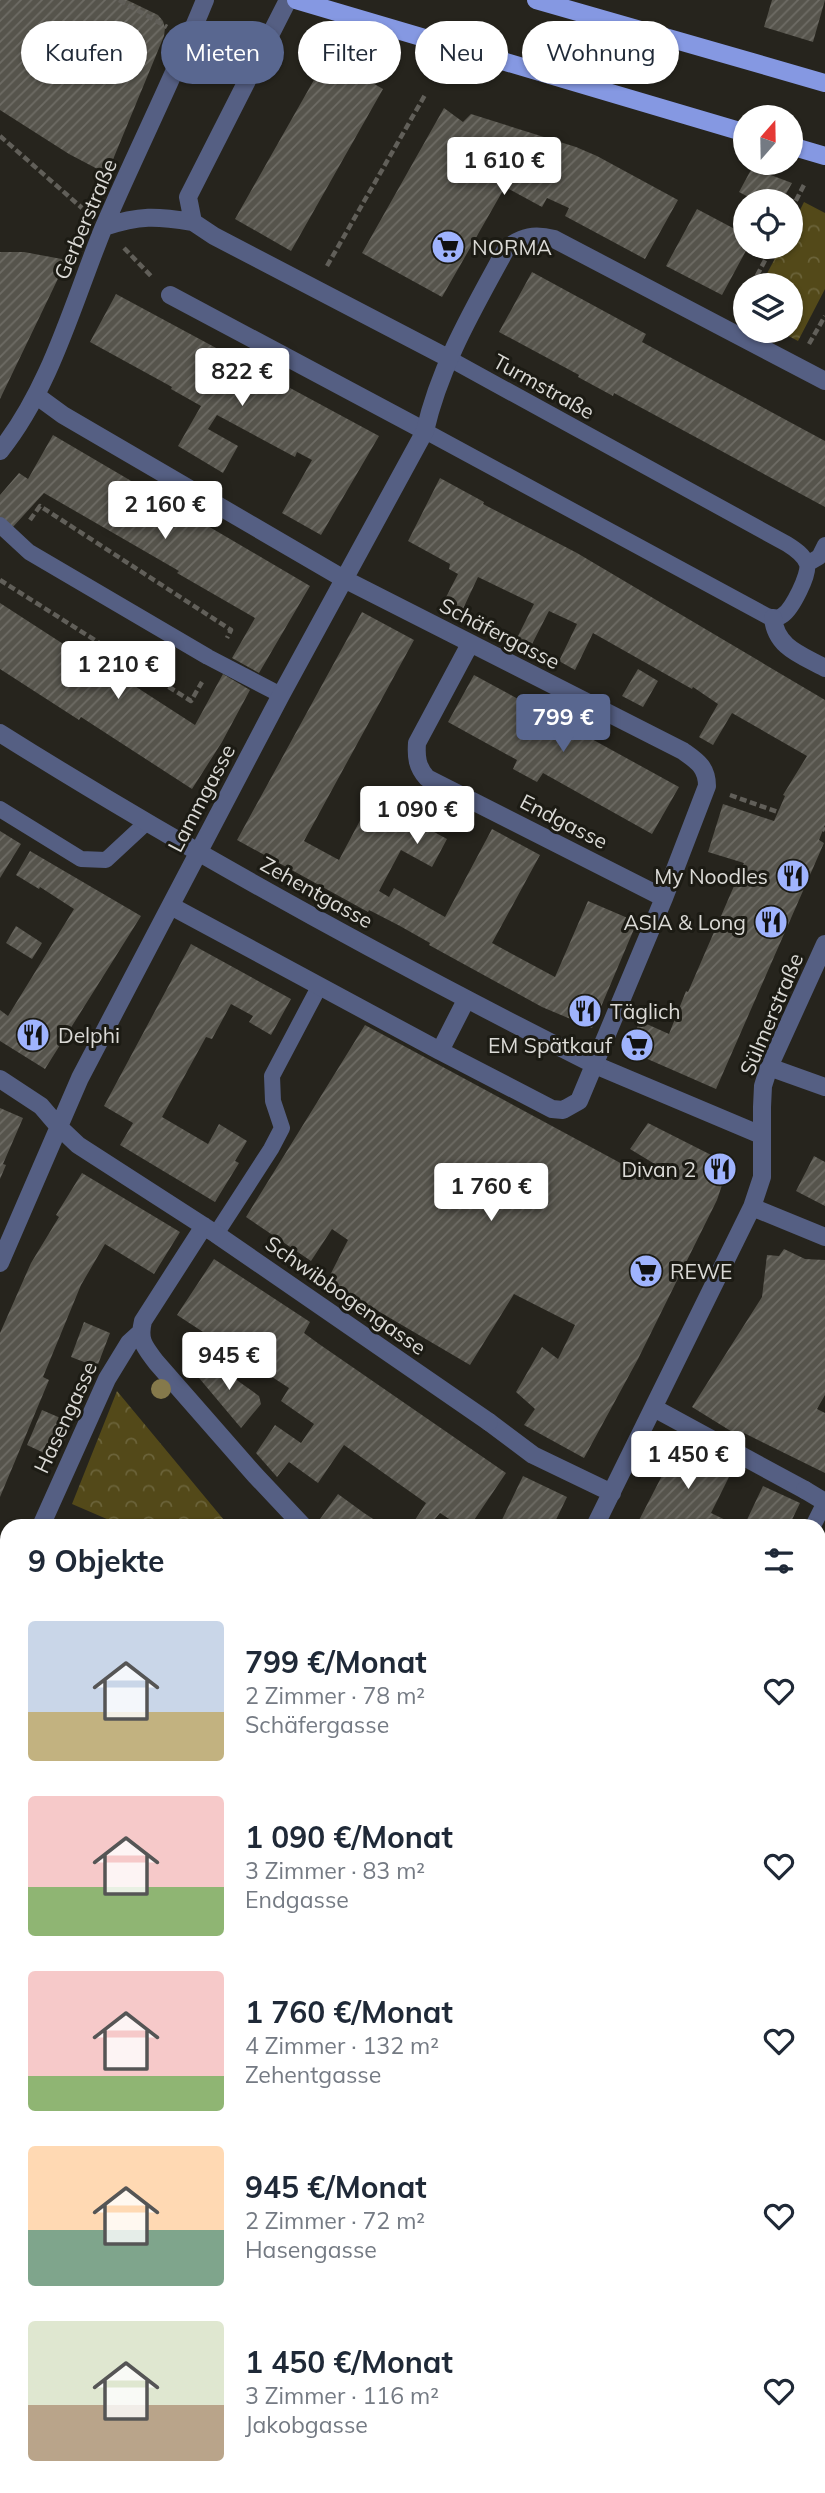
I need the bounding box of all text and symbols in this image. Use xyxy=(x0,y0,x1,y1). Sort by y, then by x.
chip: Kaufen xyxy=(21,21,147,84)
chip: Mieten xyxy=(161,21,284,84)
chip: Filter xyxy=(298,21,401,84)
chip: Neu xyxy=(415,21,508,84)
chip: Wohnung xyxy=(522,21,679,84)
north arrow xyxy=(733,105,803,175)
map controls xyxy=(733,105,803,343)
pin: 1 610 € xyxy=(439,138,569,197)
text: 1 610 € xyxy=(463,145,545,174)
street label: Gerberstraße xyxy=(48,155,122,283)
button: locate xyxy=(733,189,803,259)
supermarket icon: NORMA xyxy=(429,228,467,266)
place label: NORMA xyxy=(472,234,552,260)
button: layers xyxy=(733,273,803,343)
pin: 822 € xyxy=(193,348,291,408)
street label: Turmstraße xyxy=(489,348,599,424)
text: 822 € xyxy=(211,356,273,385)
pin: 2 160 € xyxy=(100,482,230,541)
text: 2 160 € xyxy=(124,489,206,518)
street label: Schäfergasse xyxy=(435,592,565,674)
pin: 1 210 € xyxy=(53,642,183,701)
text: 1 210 € xyxy=(77,649,159,678)
pin: 799 € xyxy=(514,694,612,754)
text: 799 € xyxy=(532,702,594,731)
street label: Lammgasse xyxy=(162,740,240,856)
pin: 1 090 € xyxy=(352,786,482,846)
street label: Endgasse xyxy=(516,788,612,854)
text: 1 090 € xyxy=(376,794,458,823)
street label: Zehentgasse xyxy=(256,850,378,934)
restaurant icon: My Noodles xyxy=(774,857,812,895)
place label: My Noodles xyxy=(654,863,768,889)
restaurant icon: ASIA & Long xyxy=(752,903,790,941)
place label: ASIA & Long xyxy=(623,909,746,935)
street label: Sülmerstraße xyxy=(734,949,808,1079)
restaurant icon: Täglich xyxy=(566,992,604,1030)
place label: Täglich xyxy=(610,998,681,1024)
restaurant icon: Delphi xyxy=(14,1016,52,1054)
place label: Delphi xyxy=(58,1022,120,1048)
supermarket icon: EM Spätkauf xyxy=(618,1026,656,1064)
place label: EM Spätkauf xyxy=(488,1032,613,1058)
restaurant icon: Divan 2 xyxy=(701,1150,739,1188)
place label: Divan 2 xyxy=(621,1156,696,1182)
pin: 1 760 € xyxy=(426,1164,556,1223)
text: 1 760 € xyxy=(450,1171,532,1200)
street label: Schwibbogengasse xyxy=(261,1230,431,1360)
supermarket icon: REWE xyxy=(627,1252,665,1290)
place label: REWE xyxy=(670,1258,732,1284)
pin: 945 € xyxy=(180,1332,278,1392)
text: 945 € xyxy=(198,1340,260,1369)
street label: Hasengasse xyxy=(28,1357,102,1477)
pin: 1 450 € xyxy=(623,1432,753,1491)
text: 1 450 € xyxy=(647,1439,729,1468)
text: 9 Objekte xyxy=(28,1542,164,1580)
icon: filters xyxy=(760,1542,798,1580)
text: 799 €/Monat xyxy=(245,1643,427,1681)
icon: home xyxy=(84,1649,168,1733)
icon: heart xyxy=(760,1672,798,1710)
text: 2 Zimmer · 78 m² xyxy=(245,1681,425,1710)
text: Schäfergasse xyxy=(245,1710,389,1739)
text: 1 090 €/Monat xyxy=(245,1818,453,1856)
icon: home xyxy=(84,1824,168,1908)
icon: heart xyxy=(760,1847,798,1885)
text: 3 Zimmer · 83 m² xyxy=(245,1856,425,1885)
text: Endgasse xyxy=(245,1885,349,1914)
text: 1 760 €/Monat xyxy=(245,1993,453,2031)
icon: home xyxy=(84,1999,168,2083)
icon: heart xyxy=(760,2022,798,2060)
text: 4 Zimmer · 132 m² xyxy=(245,2031,439,2060)
text: Zehentgasse xyxy=(245,2060,381,2089)
text: 945 €/Monat xyxy=(245,2168,427,2206)
icon: home xyxy=(84,2174,168,2258)
icon: heart xyxy=(760,2197,798,2235)
text: 2 Zimmer · 72 m² xyxy=(245,2206,425,2235)
text: Hasengasse xyxy=(245,2235,377,2264)
text: 1 450 €/Monat xyxy=(245,2343,453,2381)
icon: home xyxy=(84,2349,168,2433)
icon: heart xyxy=(760,2372,798,2410)
text: 3 Zimmer · 116 m² xyxy=(245,2381,439,2410)
text: Jakobgasse xyxy=(245,2410,368,2439)

